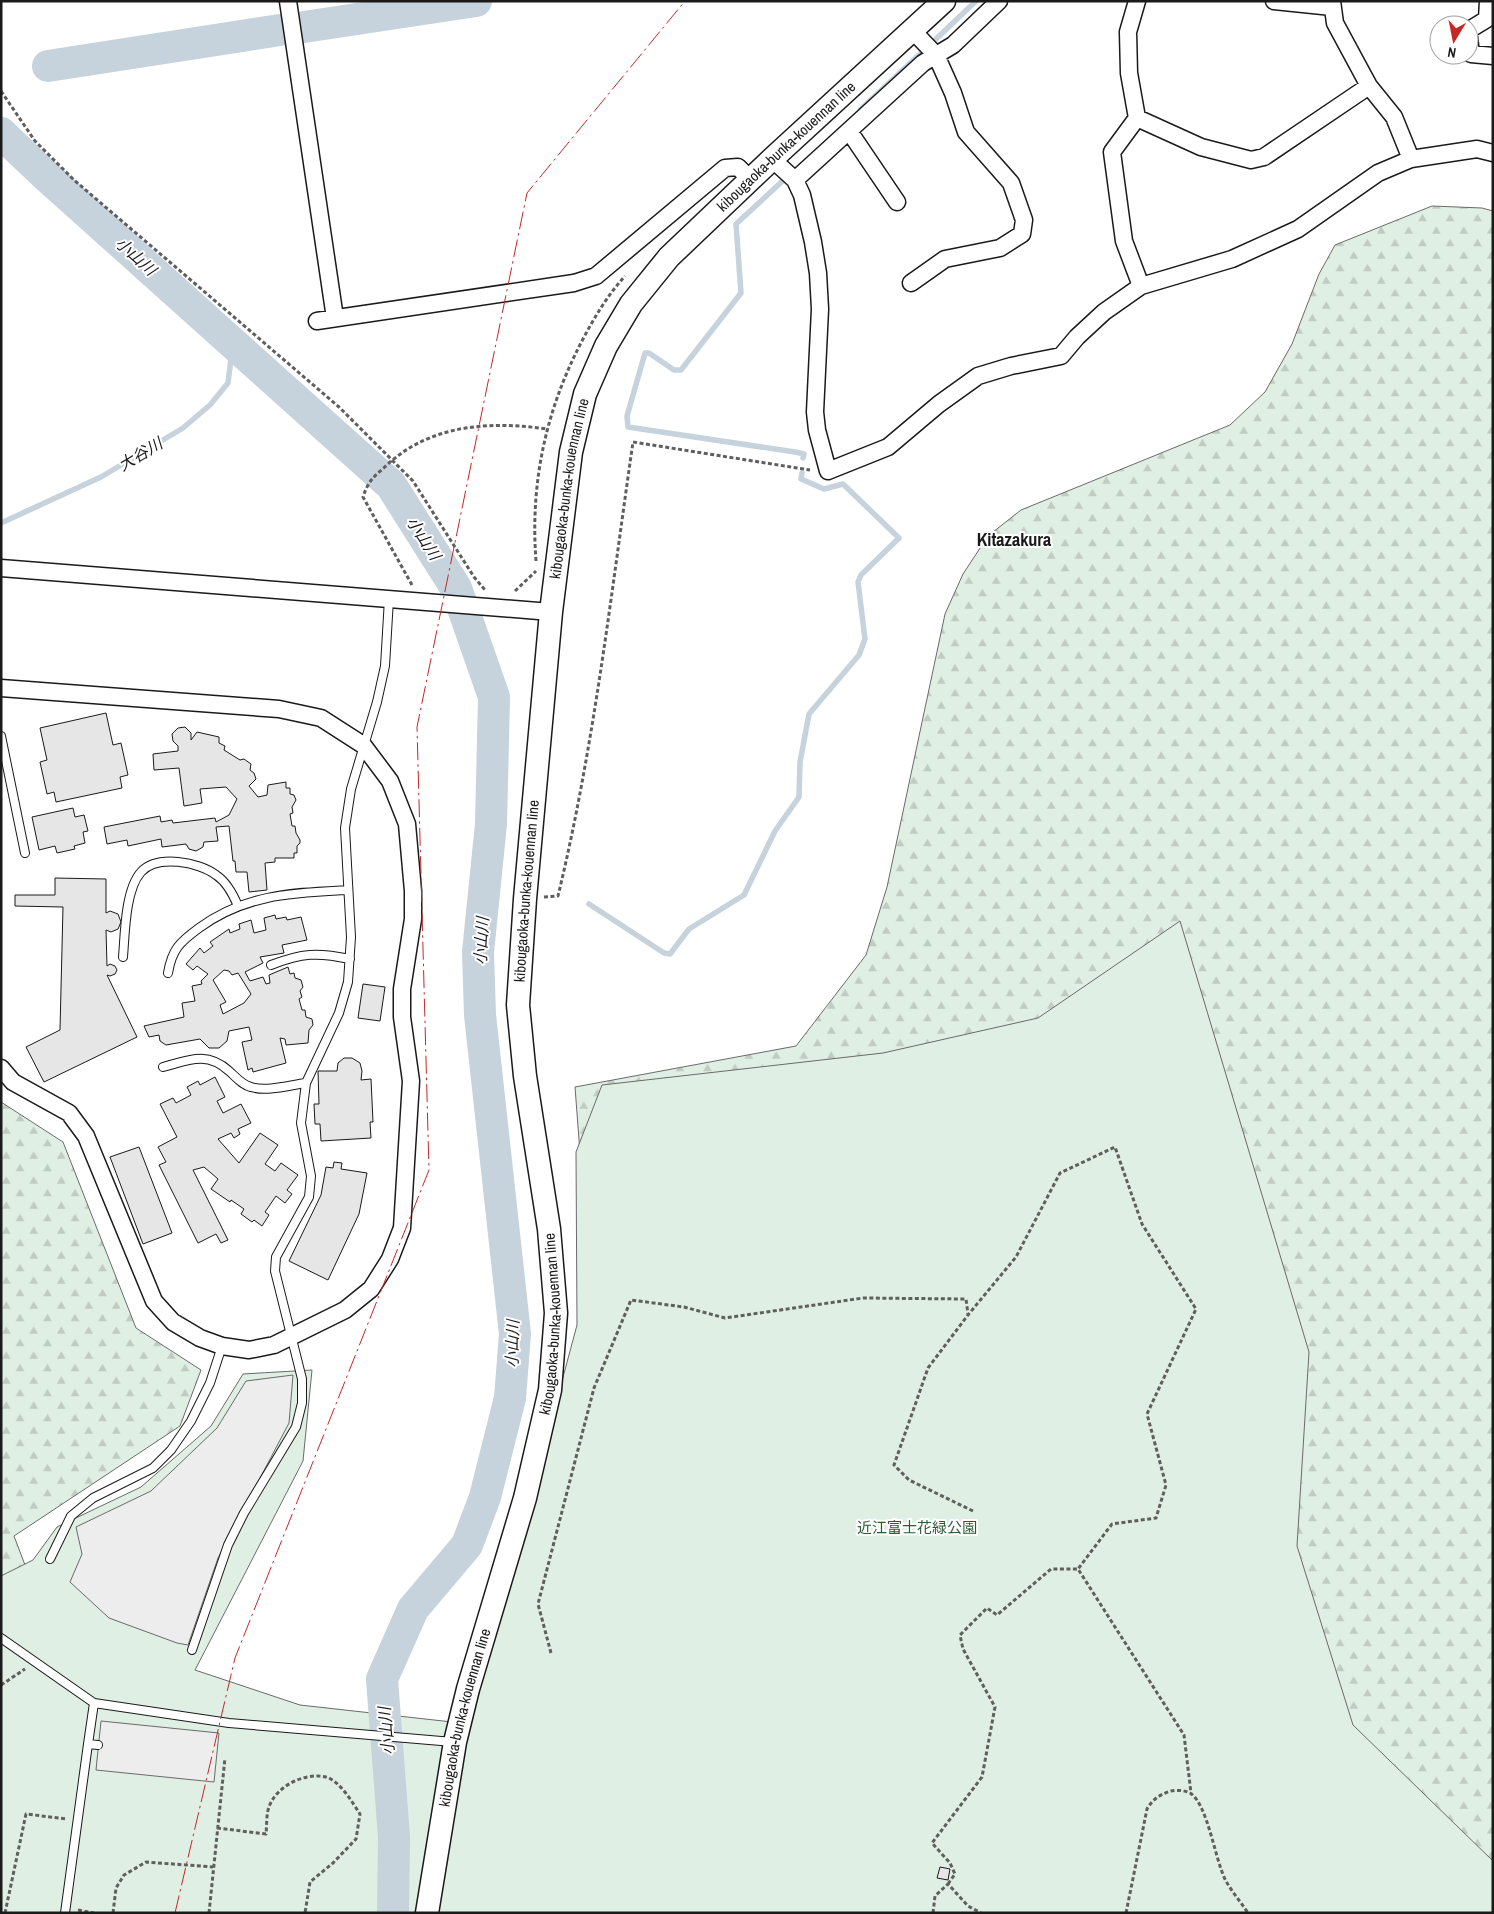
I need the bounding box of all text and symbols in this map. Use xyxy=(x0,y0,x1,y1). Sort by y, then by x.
north arrow xyxy=(1429,15,1479,65)
text: N xyxy=(1446,43,1457,62)
street label: kibougaoka-bunka-kouennan line xyxy=(712,76,860,216)
water label: 小山川 xyxy=(111,232,163,282)
street label: kibougaoka-bunka-kouennan line xyxy=(544,396,594,580)
water label: 大谷川 xyxy=(114,431,168,476)
water label: 小山川 xyxy=(402,512,447,566)
district label: Kitazakura xyxy=(977,527,1052,552)
street label: kibougaoka-bunka-kouennan line xyxy=(509,799,544,983)
water label: 小山川 xyxy=(469,914,493,966)
street label: kibougaoka-bunka-kouennan line xyxy=(534,1232,566,1417)
water label: 小山川 xyxy=(501,1318,523,1368)
park label: 近江富士花緑公園 xyxy=(857,1517,977,1538)
street label: kibougaoka-bunka-kouennan line xyxy=(434,1626,496,1808)
water label: 小山川 xyxy=(373,1704,399,1756)

